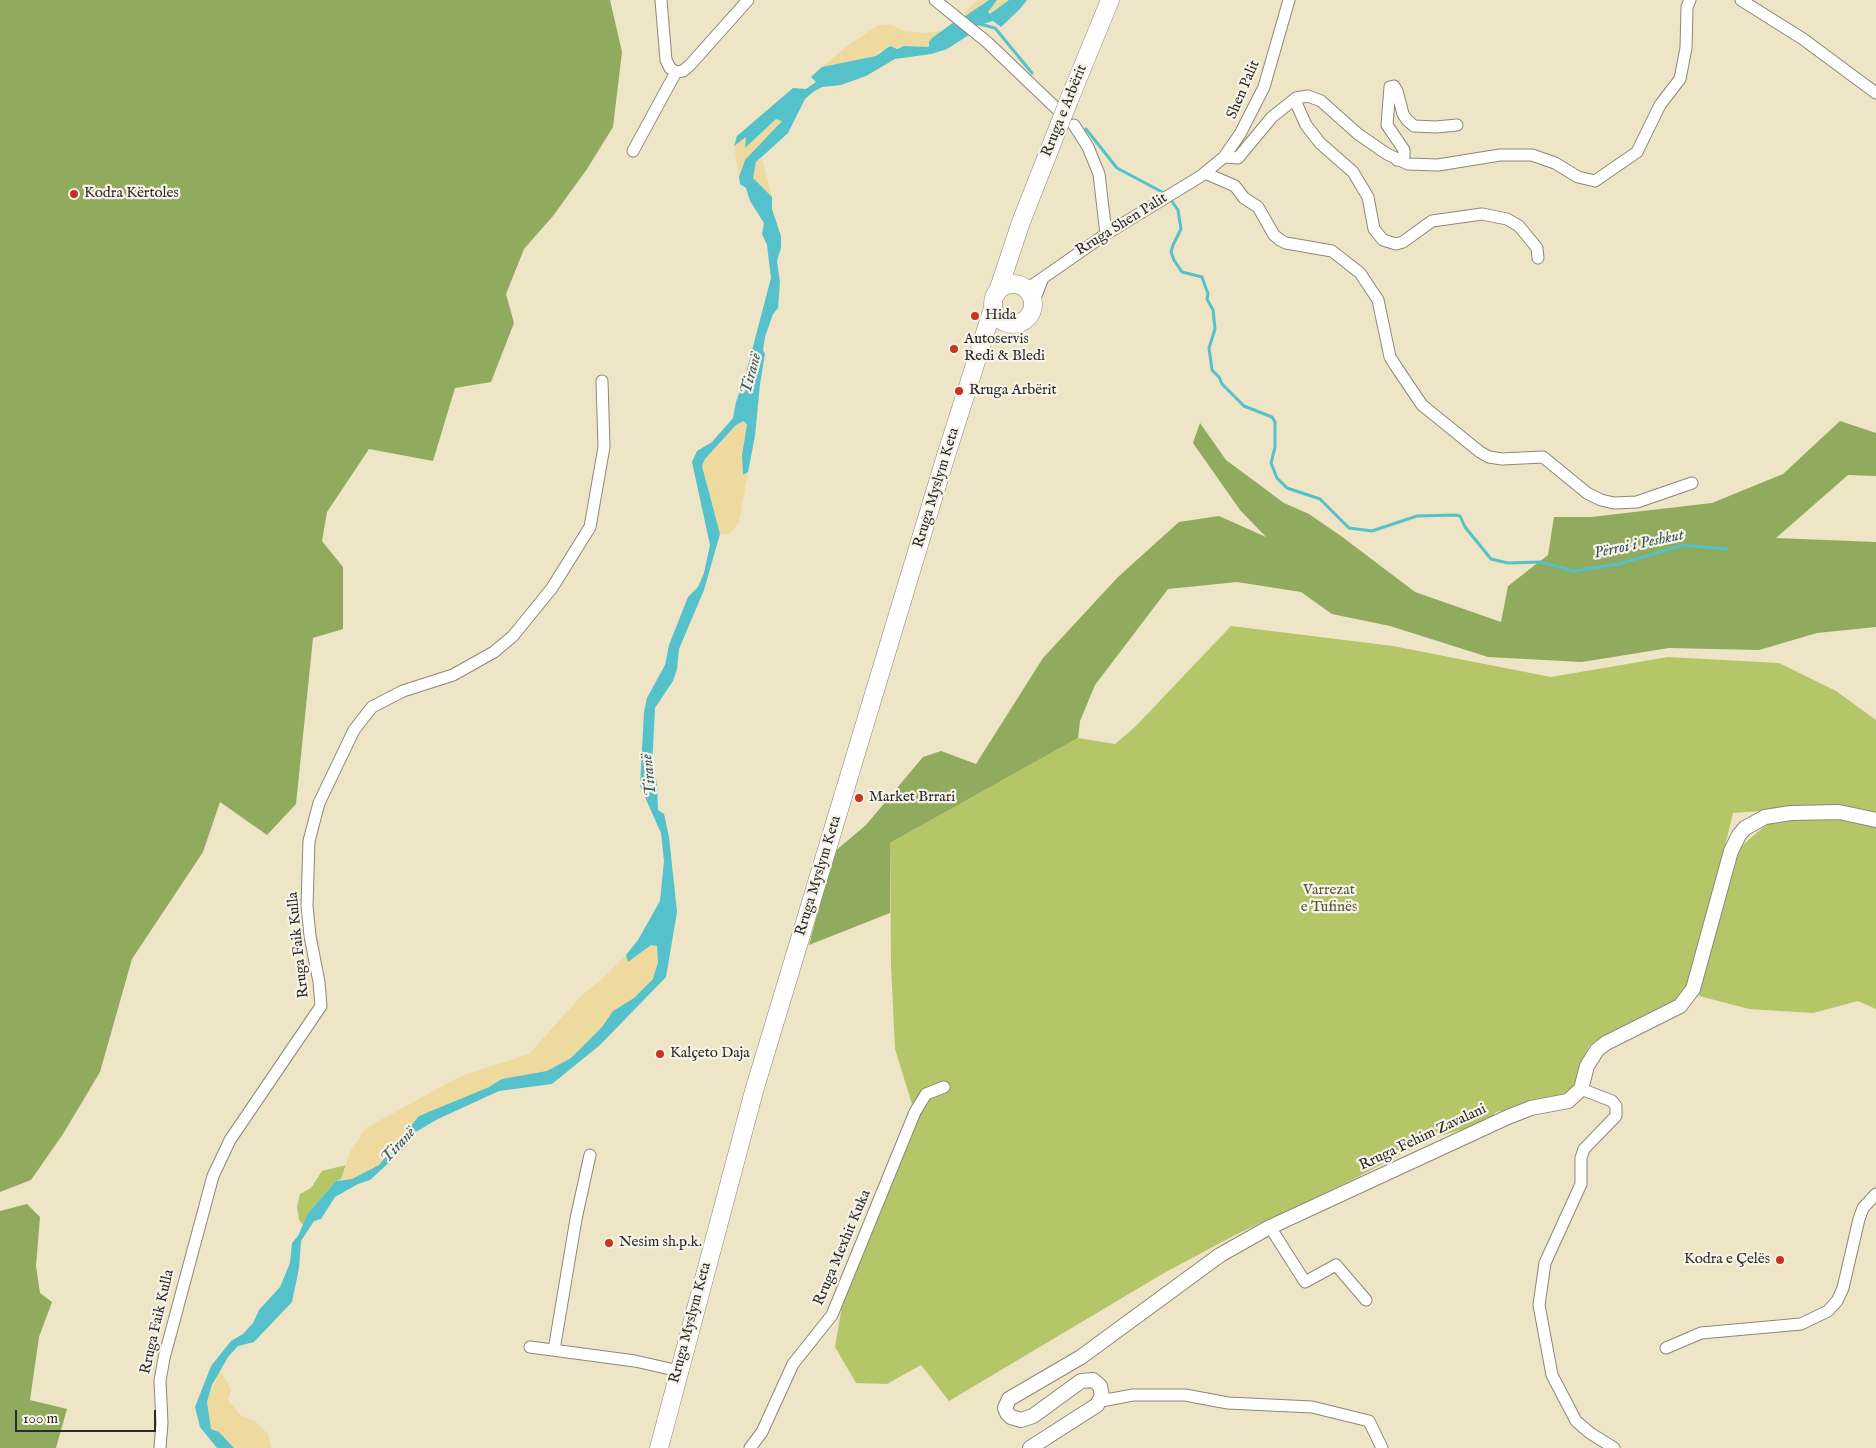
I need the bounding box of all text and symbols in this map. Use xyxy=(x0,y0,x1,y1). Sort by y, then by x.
street label: Shen Palit xyxy=(1224,58,1264,122)
street label: Rruga e Arbërit xyxy=(1038,62,1092,160)
place label: Kodra Kërtoles xyxy=(84,185,179,203)
marker: Kodra Kërtoles xyxy=(68,188,80,200)
street label: Rruga Shen Palit xyxy=(1073,190,1171,260)
place label: Hida xyxy=(985,307,1016,325)
marker: Hida xyxy=(969,310,981,322)
place label: Autoservis Redi & Bledi xyxy=(964,331,1045,366)
marker: Autoservis Redi & Bledi xyxy=(948,343,960,355)
water label: Tiranë xyxy=(737,351,767,397)
place label: Rruga Arbërit xyxy=(969,382,1057,400)
marker: Rruga Arbërit xyxy=(953,385,965,397)
street label: Rruga Myslym Keta xyxy=(910,426,964,550)
water label: Përroi i Peshkut xyxy=(1592,526,1686,564)
water label: Tiranë xyxy=(638,753,662,797)
place label: Market Brrari xyxy=(869,789,955,807)
marker: Market Brrari xyxy=(853,792,865,804)
street label: Rruga Myslym Keta xyxy=(792,814,846,938)
park label: Varrezat e Tufinës xyxy=(1301,882,1357,917)
street label: Rruga Faik Kulla xyxy=(284,891,314,999)
place label: Kalçeto Daja xyxy=(670,1045,750,1063)
marker: Kalçeto Daja xyxy=(654,1048,666,1060)
street label: Rruga Fehim Zavalani xyxy=(1357,1101,1489,1175)
water label: Tiranë xyxy=(378,1124,420,1168)
street label: Rruga Mexhit Kuka xyxy=(810,1187,876,1309)
place label: Nesim sh.p.k. xyxy=(619,1234,702,1252)
marker: Nesim sh.p.k. xyxy=(603,1237,615,1249)
place label: Kodra e Çelës xyxy=(1684,1251,1770,1269)
marker: Kodra e Çelës xyxy=(1774,1254,1786,1266)
street label: Rruga Myslym Keta xyxy=(666,1261,716,1385)
street label: Rruga Faik Kulla xyxy=(137,1268,179,1376)
scale bar xyxy=(18,1400,159,1432)
text: 100 m xyxy=(23,1409,58,1428)

